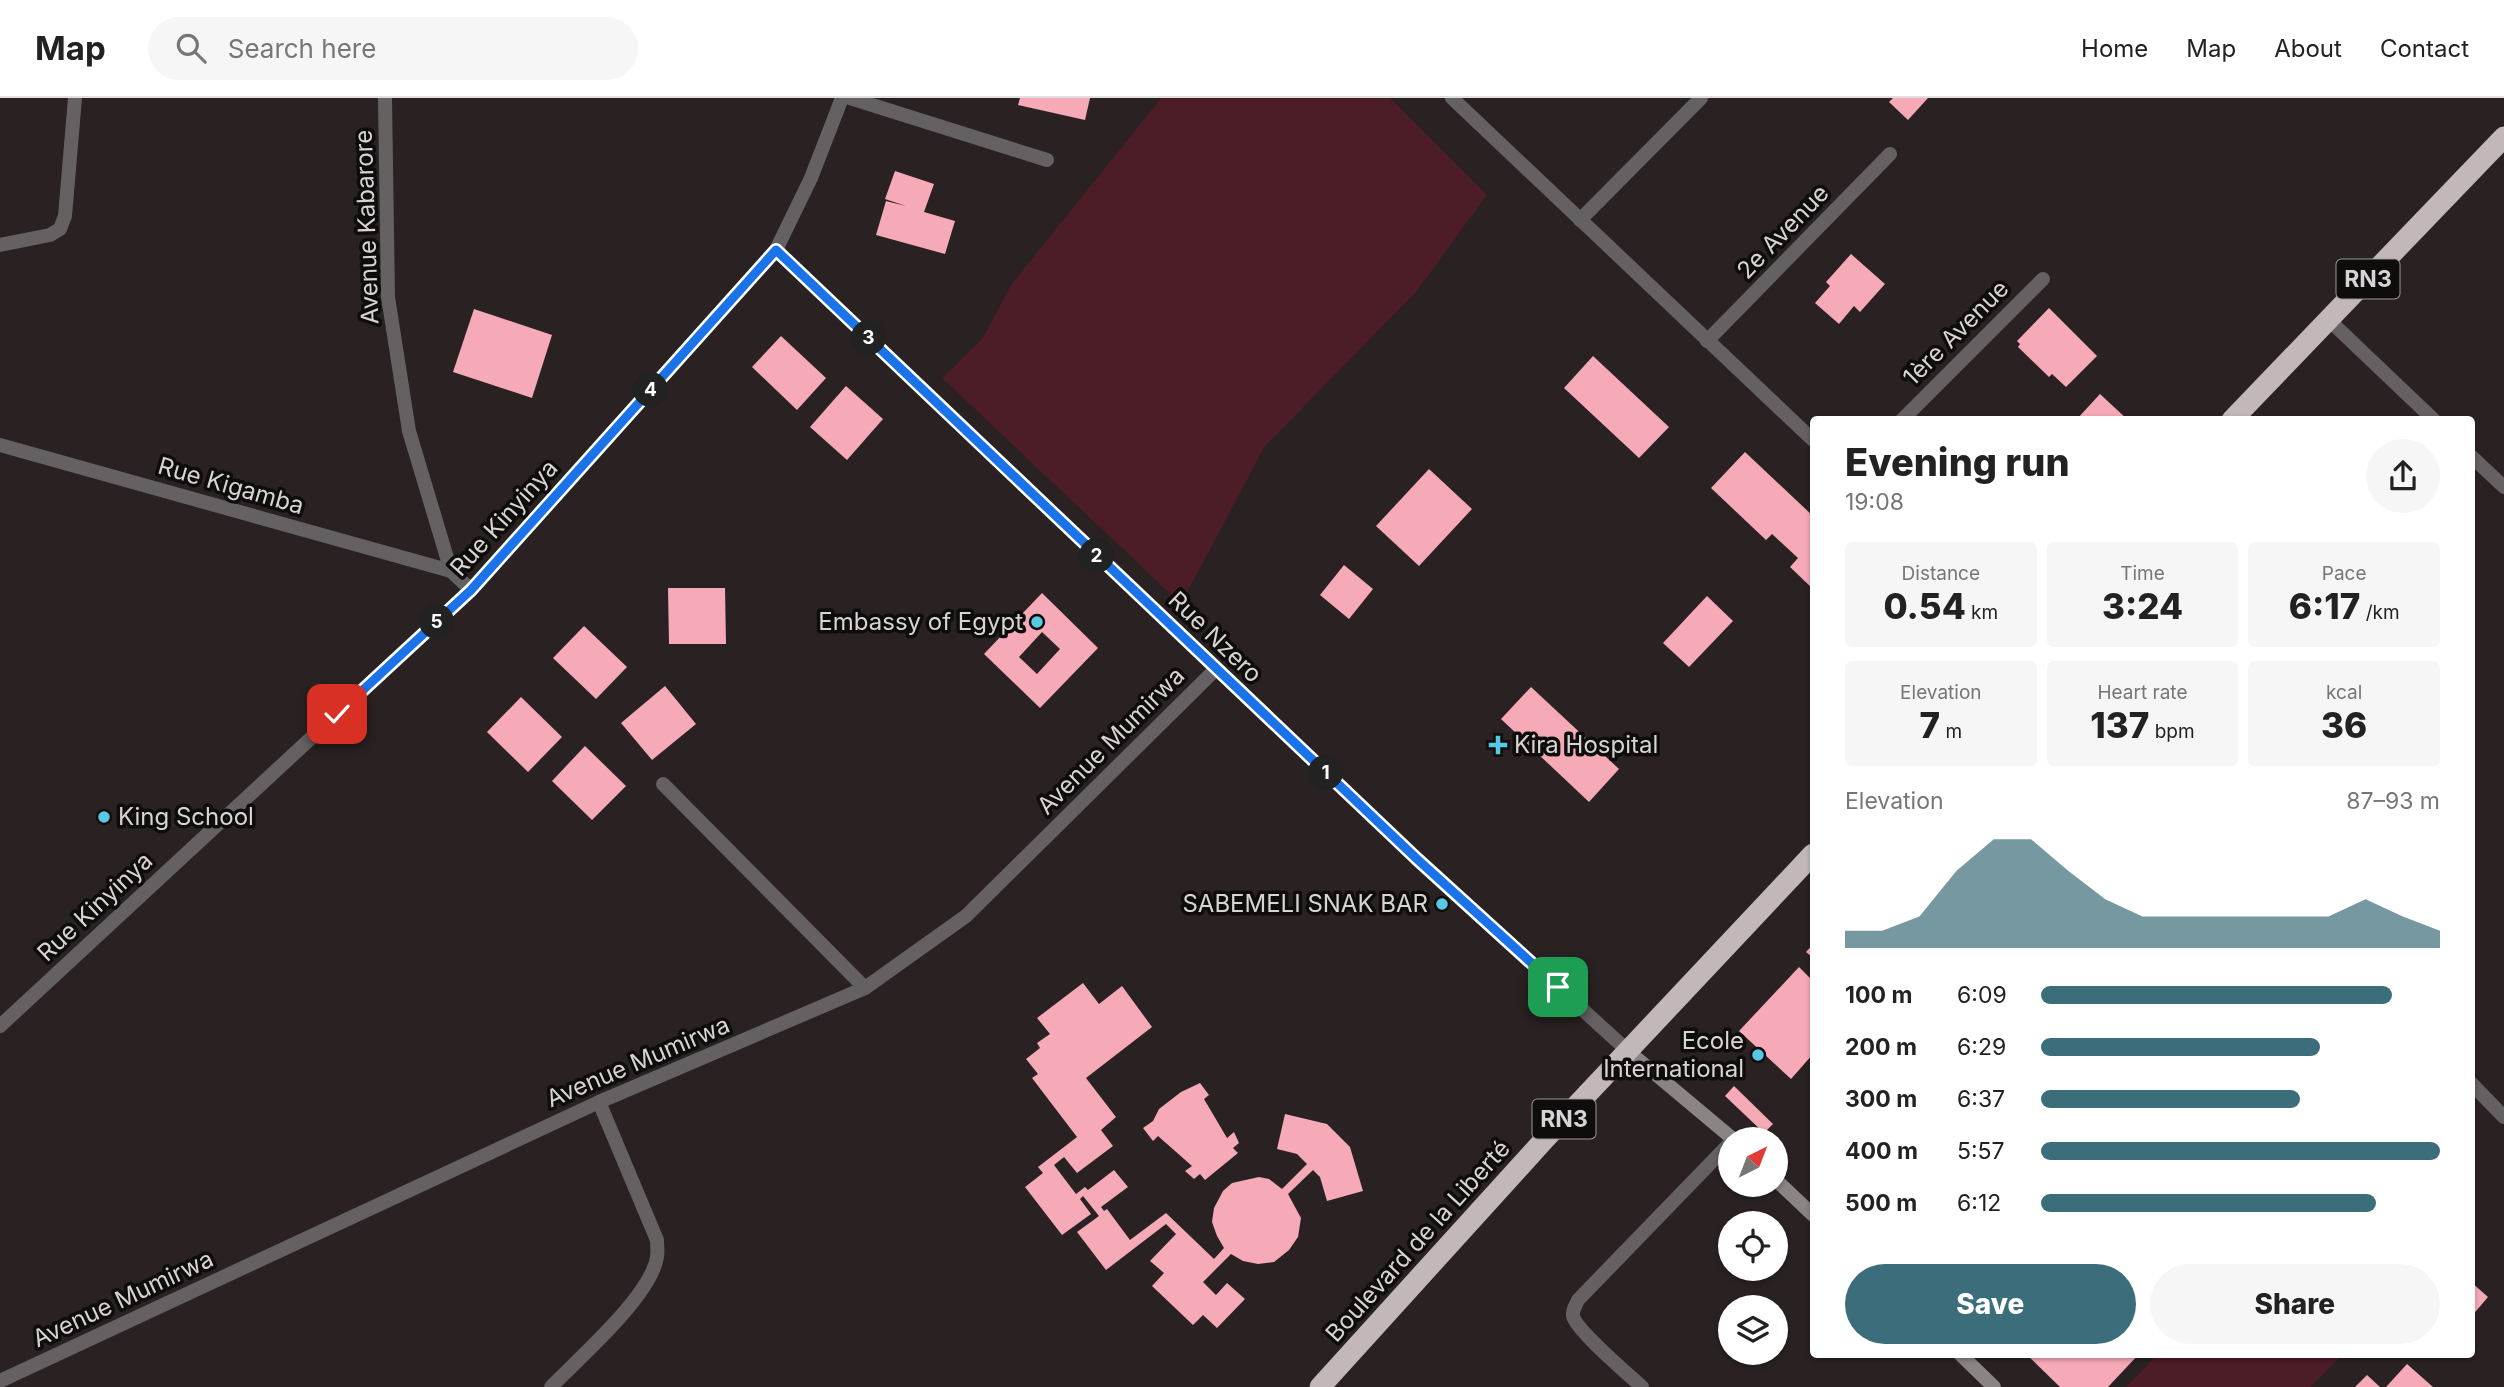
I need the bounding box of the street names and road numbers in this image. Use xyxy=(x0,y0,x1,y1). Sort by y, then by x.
street label: Avenue Kabarore xyxy=(349,129,384,325)
street label: 2e Avenue xyxy=(1731,179,1835,285)
road number: RN3 xyxy=(2336,260,2400,298)
street label: 1ère Avenue xyxy=(1897,274,2014,391)
street label: Rue Kigamba xyxy=(155,451,307,520)
street label: Rue Kinyinya xyxy=(444,454,563,582)
street label: Rue Nzero xyxy=(1163,585,1268,688)
street label: Avenue Mumirwa xyxy=(1031,661,1190,820)
street label: Rue Kinyinya xyxy=(31,846,158,967)
street label: Avenue Mumirwa xyxy=(542,1010,734,1113)
road number: RN3 xyxy=(1532,1100,1596,1138)
street label: Boulevard de la Liberté xyxy=(1319,1134,1516,1347)
street label: Avenue Mumirwa xyxy=(28,1244,218,1353)

